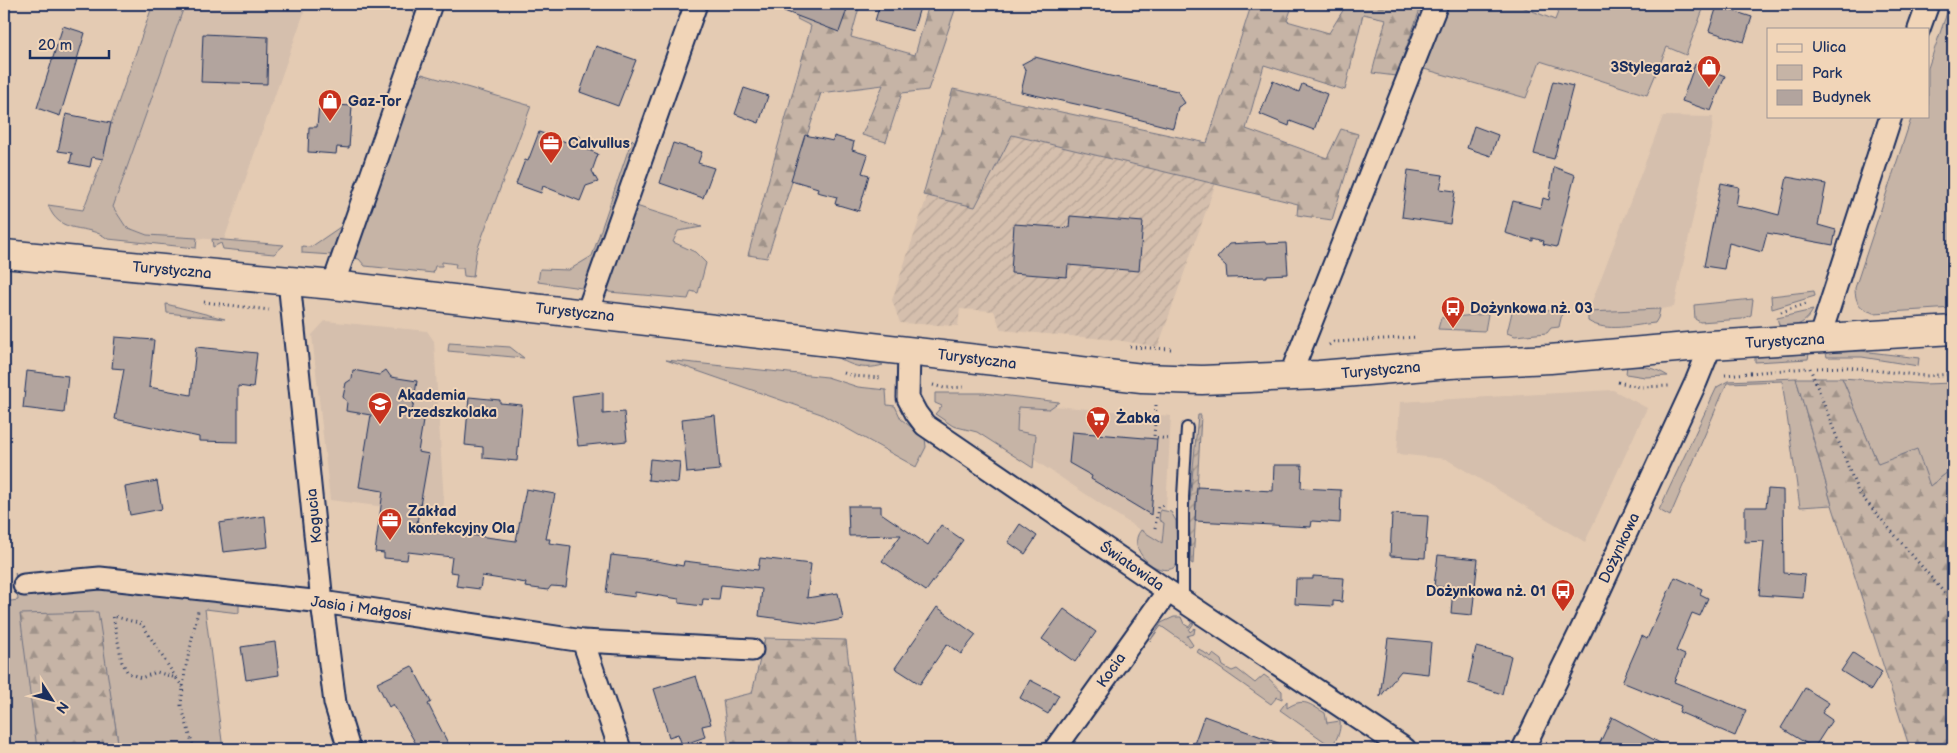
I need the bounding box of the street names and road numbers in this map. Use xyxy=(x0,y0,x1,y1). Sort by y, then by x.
street label: Turystyczna xyxy=(132,258,212,283)
street label: Turystyczna xyxy=(534,299,615,326)
street label: Turystyczna xyxy=(1745,330,1825,353)
street label: Turystyczna xyxy=(936,345,1018,374)
street label: Turystyczna xyxy=(1341,358,1421,383)
street label: Kogucia xyxy=(302,488,327,544)
street label: Dożynkowa xyxy=(1595,510,1644,586)
street label: Światowida xyxy=(1096,537,1168,596)
street label: Jasia i Małgosi xyxy=(309,592,412,625)
street label: Kocia xyxy=(1093,649,1130,691)

